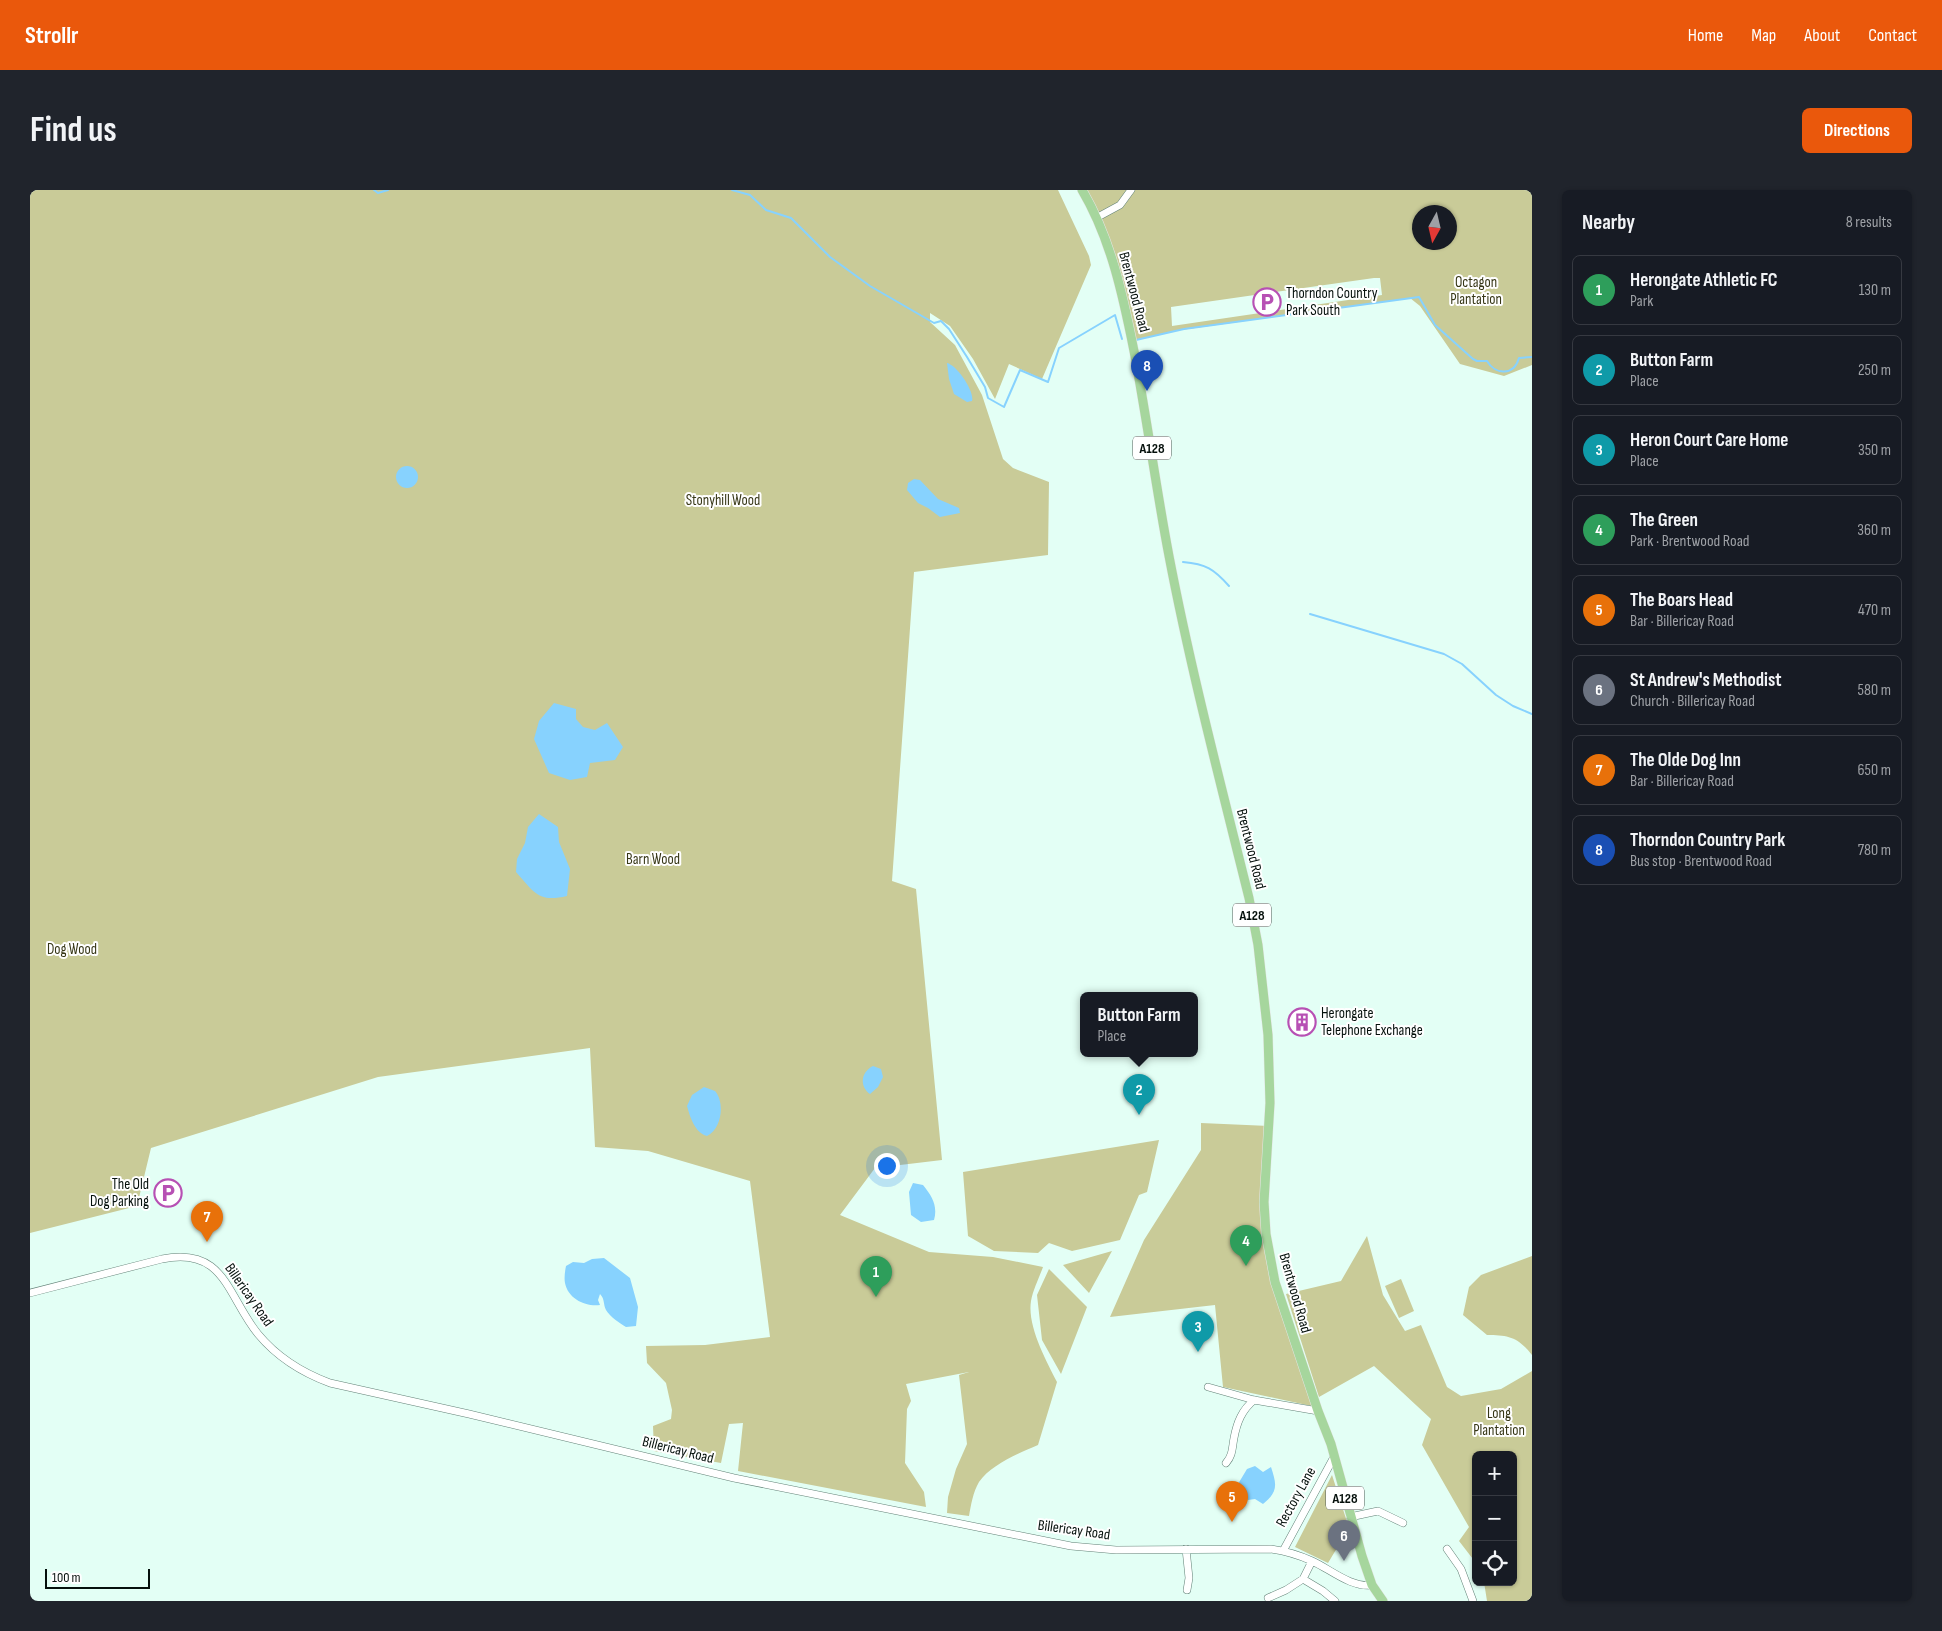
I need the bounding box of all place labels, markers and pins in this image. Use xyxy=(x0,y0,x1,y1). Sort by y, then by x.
place label: Thorndon Country Park South xyxy=(1286,284,1378,320)
parking icon: Thorndon Country Park South xyxy=(1252,287,1282,317)
pin: 8 xyxy=(1131,350,1163,391)
place label: Herongate Telephone Exchange xyxy=(1321,1004,1423,1040)
building icon: Herongate Telephone Exchange xyxy=(1287,1007,1317,1037)
pin: 2 xyxy=(1123,1074,1155,1115)
place label: The Old Dog Parking xyxy=(90,1175,149,1211)
parking icon: The Old Dog Parking xyxy=(153,1178,183,1208)
pin: 7 xyxy=(191,1201,223,1242)
pin: 4 xyxy=(1230,1225,1262,1266)
pin: 1 xyxy=(860,1256,892,1297)
pin: 3 xyxy=(1182,1311,1214,1352)
pin: 5 xyxy=(1216,1481,1248,1522)
pin: 6 xyxy=(1328,1520,1360,1561)

